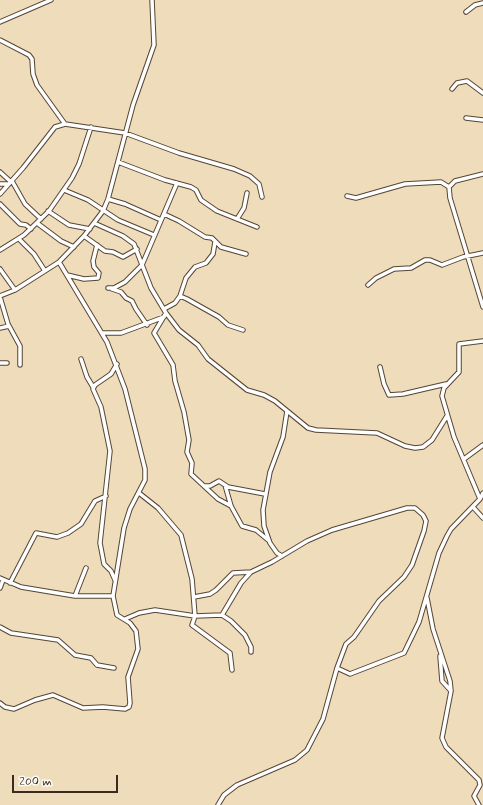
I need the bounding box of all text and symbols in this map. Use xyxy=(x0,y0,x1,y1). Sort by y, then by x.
scale bar xyxy=(14,767,120,793)
text: 200 m xyxy=(19,774,52,790)

